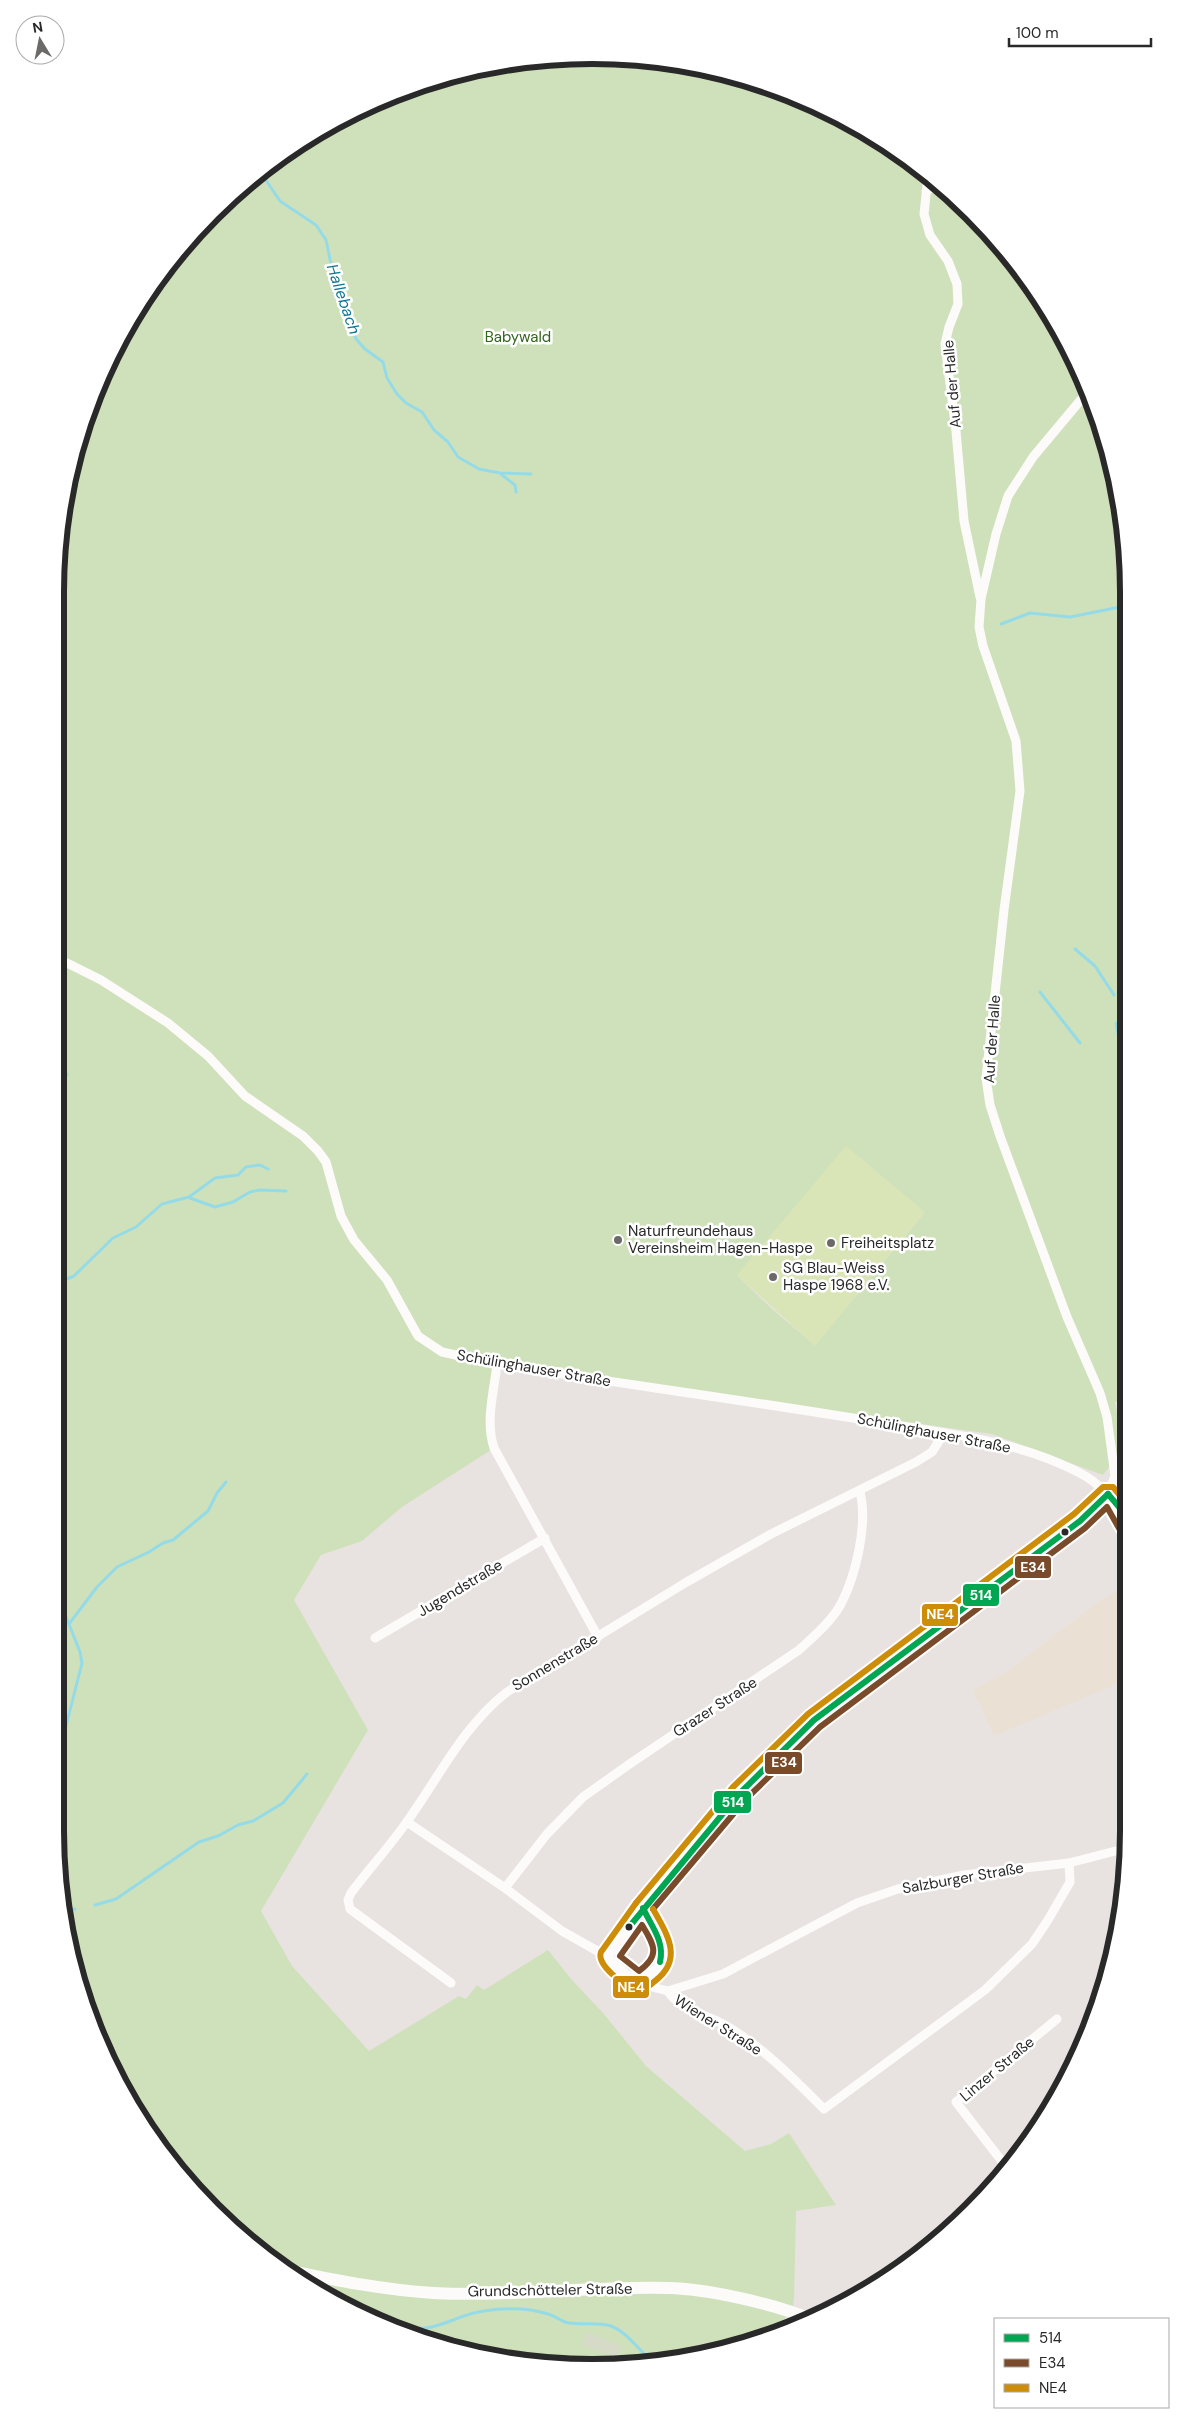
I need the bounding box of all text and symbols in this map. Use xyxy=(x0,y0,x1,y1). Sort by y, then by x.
north arrow xyxy=(15,15,65,65)
scale bar xyxy=(1009,15,1152,47)
text: N xyxy=(31,17,44,37)
text: 100 m xyxy=(1016,23,1059,43)
water label: Hallebach xyxy=(322,261,365,337)
park label: Babywald xyxy=(485,327,551,347)
street label: Auf der Halle xyxy=(938,339,966,429)
street label: Auf der Halle xyxy=(979,994,1005,1084)
place label: Naturfreundehaus Vereinsheim Hagen-Haspe xyxy=(628,1221,813,1258)
place label: Freiheitsplatz xyxy=(841,1233,934,1253)
marker: Naturfreundehaus Vereinsheim Hagen-Haspe xyxy=(612,1234,624,1246)
marker: Freiheitsplatz xyxy=(825,1237,837,1249)
place label: SG Blau-Weiss Haspe 1968 e.V. xyxy=(783,1258,890,1295)
marker: SG Blau-Weiss Haspe 1968 e.V. xyxy=(767,1271,779,1283)
street label: Schülinghauser Straße xyxy=(455,1345,613,1391)
street label: Schülinghauser Straße xyxy=(856,1408,1012,1458)
unlabelled marker xyxy=(1060,1527,1070,1537)
street label: Jugendstraße xyxy=(414,1555,506,1621)
line badge: E34 xyxy=(1014,1555,1052,1579)
text: E34 xyxy=(1020,1558,1046,1576)
line badge: 514 xyxy=(962,1583,1000,1607)
text: 514 xyxy=(970,1586,992,1604)
line badge: NE4 xyxy=(921,1603,959,1627)
text: NE4 xyxy=(926,1605,954,1623)
street label: Sonnenstraße xyxy=(508,1628,602,1696)
street label: Grazer Straße xyxy=(669,1672,761,1742)
line badge: E34 xyxy=(764,1751,803,1775)
text: E34 xyxy=(771,1753,797,1771)
line badge: 514 xyxy=(713,1790,752,1814)
text: 514 xyxy=(722,1793,744,1811)
street label: Salzburger Straße xyxy=(901,1857,1025,1899)
unlabelled marker xyxy=(624,1922,634,1932)
line badge: NE4 xyxy=(612,1975,650,1999)
text: NE4 xyxy=(617,1978,645,1996)
street label: Wiener Straße xyxy=(670,1990,766,2060)
street label: Linzer Straße xyxy=(956,2032,1038,2106)
street label: Grundschötteler Straße xyxy=(467,2279,633,2301)
legend xyxy=(994,2318,1169,2408)
text: 514 xyxy=(1039,2328,1062,2348)
text: E34 xyxy=(1039,2353,1065,2373)
text: NE4 xyxy=(1039,2378,1067,2398)

